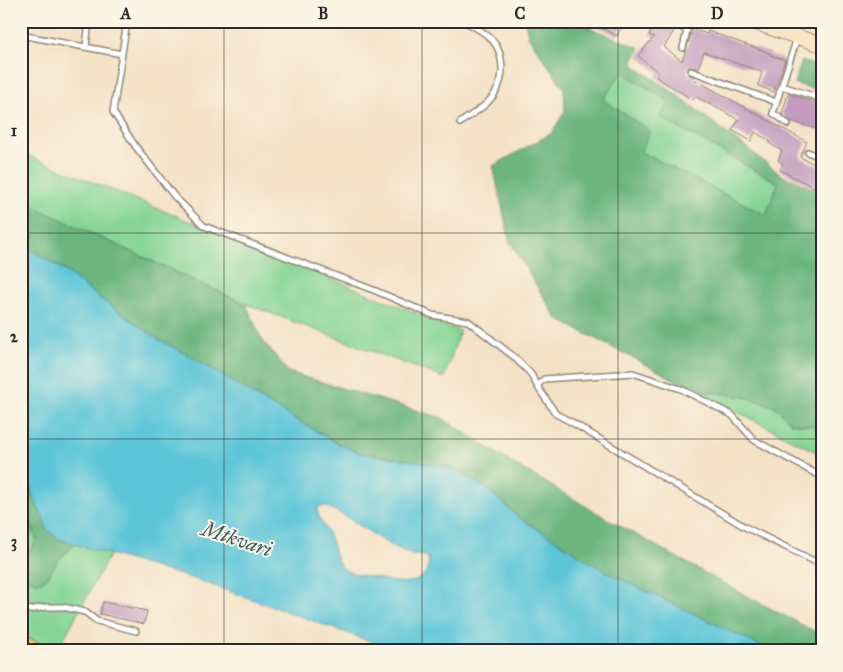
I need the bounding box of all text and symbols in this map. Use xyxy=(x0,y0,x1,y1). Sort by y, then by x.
text: A xyxy=(120,4,132,23)
text: B xyxy=(318,4,328,23)
text: C xyxy=(515,4,526,23)
text: D xyxy=(711,4,724,23)
text: 1 xyxy=(11,121,18,140)
text: 2 xyxy=(10,327,19,346)
water label: Mtkvari xyxy=(197,515,275,562)
text: 3 xyxy=(11,532,17,552)

